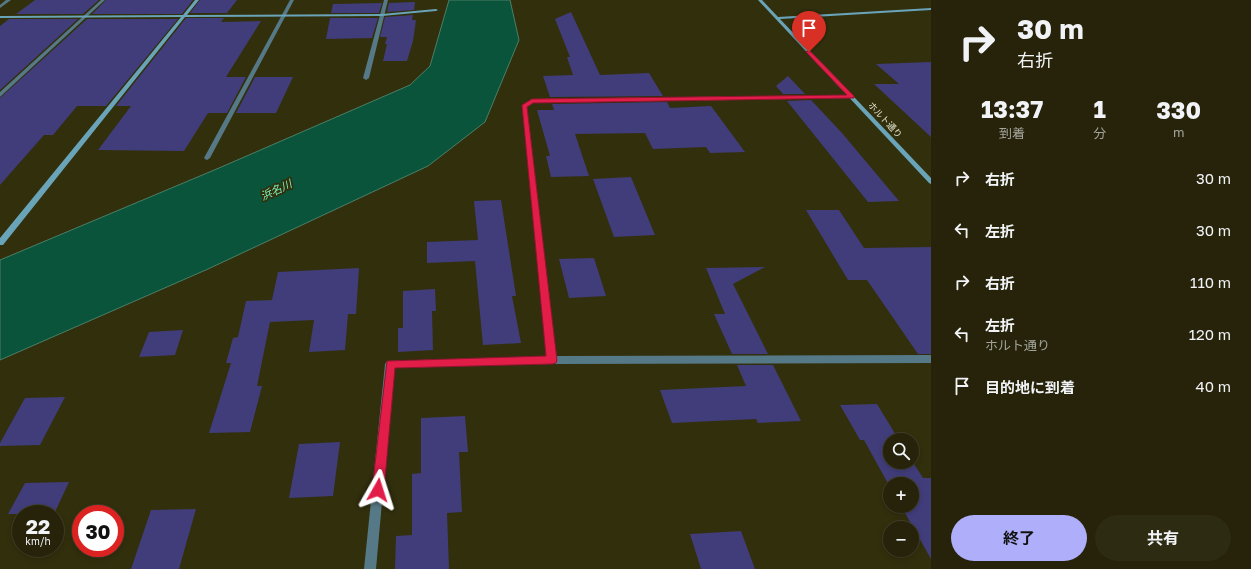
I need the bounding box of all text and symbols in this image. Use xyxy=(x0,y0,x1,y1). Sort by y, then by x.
pin xyxy=(792,11,826,52)
text: 30 m xyxy=(1017,12,1084,45)
icon: right xyxy=(951,16,1003,68)
icon: arrive xyxy=(798,17,820,39)
text: 右折 xyxy=(1017,49,1053,71)
text: 13:37 xyxy=(981,94,1043,123)
text: 1 xyxy=(1094,94,1106,123)
text: 330 xyxy=(1156,95,1201,124)
street label: ホルト通り xyxy=(866,99,905,140)
text: m xyxy=(1173,124,1184,140)
text: 到着 xyxy=(999,125,1025,141)
text: 分 xyxy=(1093,125,1106,141)
icon: right xyxy=(951,167,973,189)
text: 30 m xyxy=(1196,169,1231,187)
text: 右折 xyxy=(985,170,1015,188)
water label: 浜名川 xyxy=(258,176,294,202)
icon: left xyxy=(951,219,973,241)
text: 30 m xyxy=(1196,221,1231,239)
text: 左折 xyxy=(985,222,1015,240)
icon: right xyxy=(951,271,973,293)
text: 110 m xyxy=(1190,273,1231,291)
text: 右折 xyxy=(985,274,1015,292)
text: 左折 xyxy=(985,316,1015,334)
icon: left xyxy=(951,323,973,345)
text: 120 m xyxy=(1189,325,1231,343)
text: ホルト通り xyxy=(985,337,1050,353)
icon: arrive xyxy=(951,375,973,397)
text: 40 m xyxy=(1196,377,1231,395)
text: 目的地に到着 xyxy=(985,378,1075,396)
map controls xyxy=(883,433,919,557)
button: search xyxy=(883,433,919,469)
position arrow xyxy=(357,469,399,511)
button: + xyxy=(883,477,919,513)
speed limit sign: 30 xyxy=(72,505,124,557)
text: 22 xyxy=(26,514,50,538)
button: 終了 xyxy=(951,515,1087,561)
button: 共有 xyxy=(1095,515,1231,561)
button: − xyxy=(883,521,919,557)
text: km/h xyxy=(25,535,51,547)

